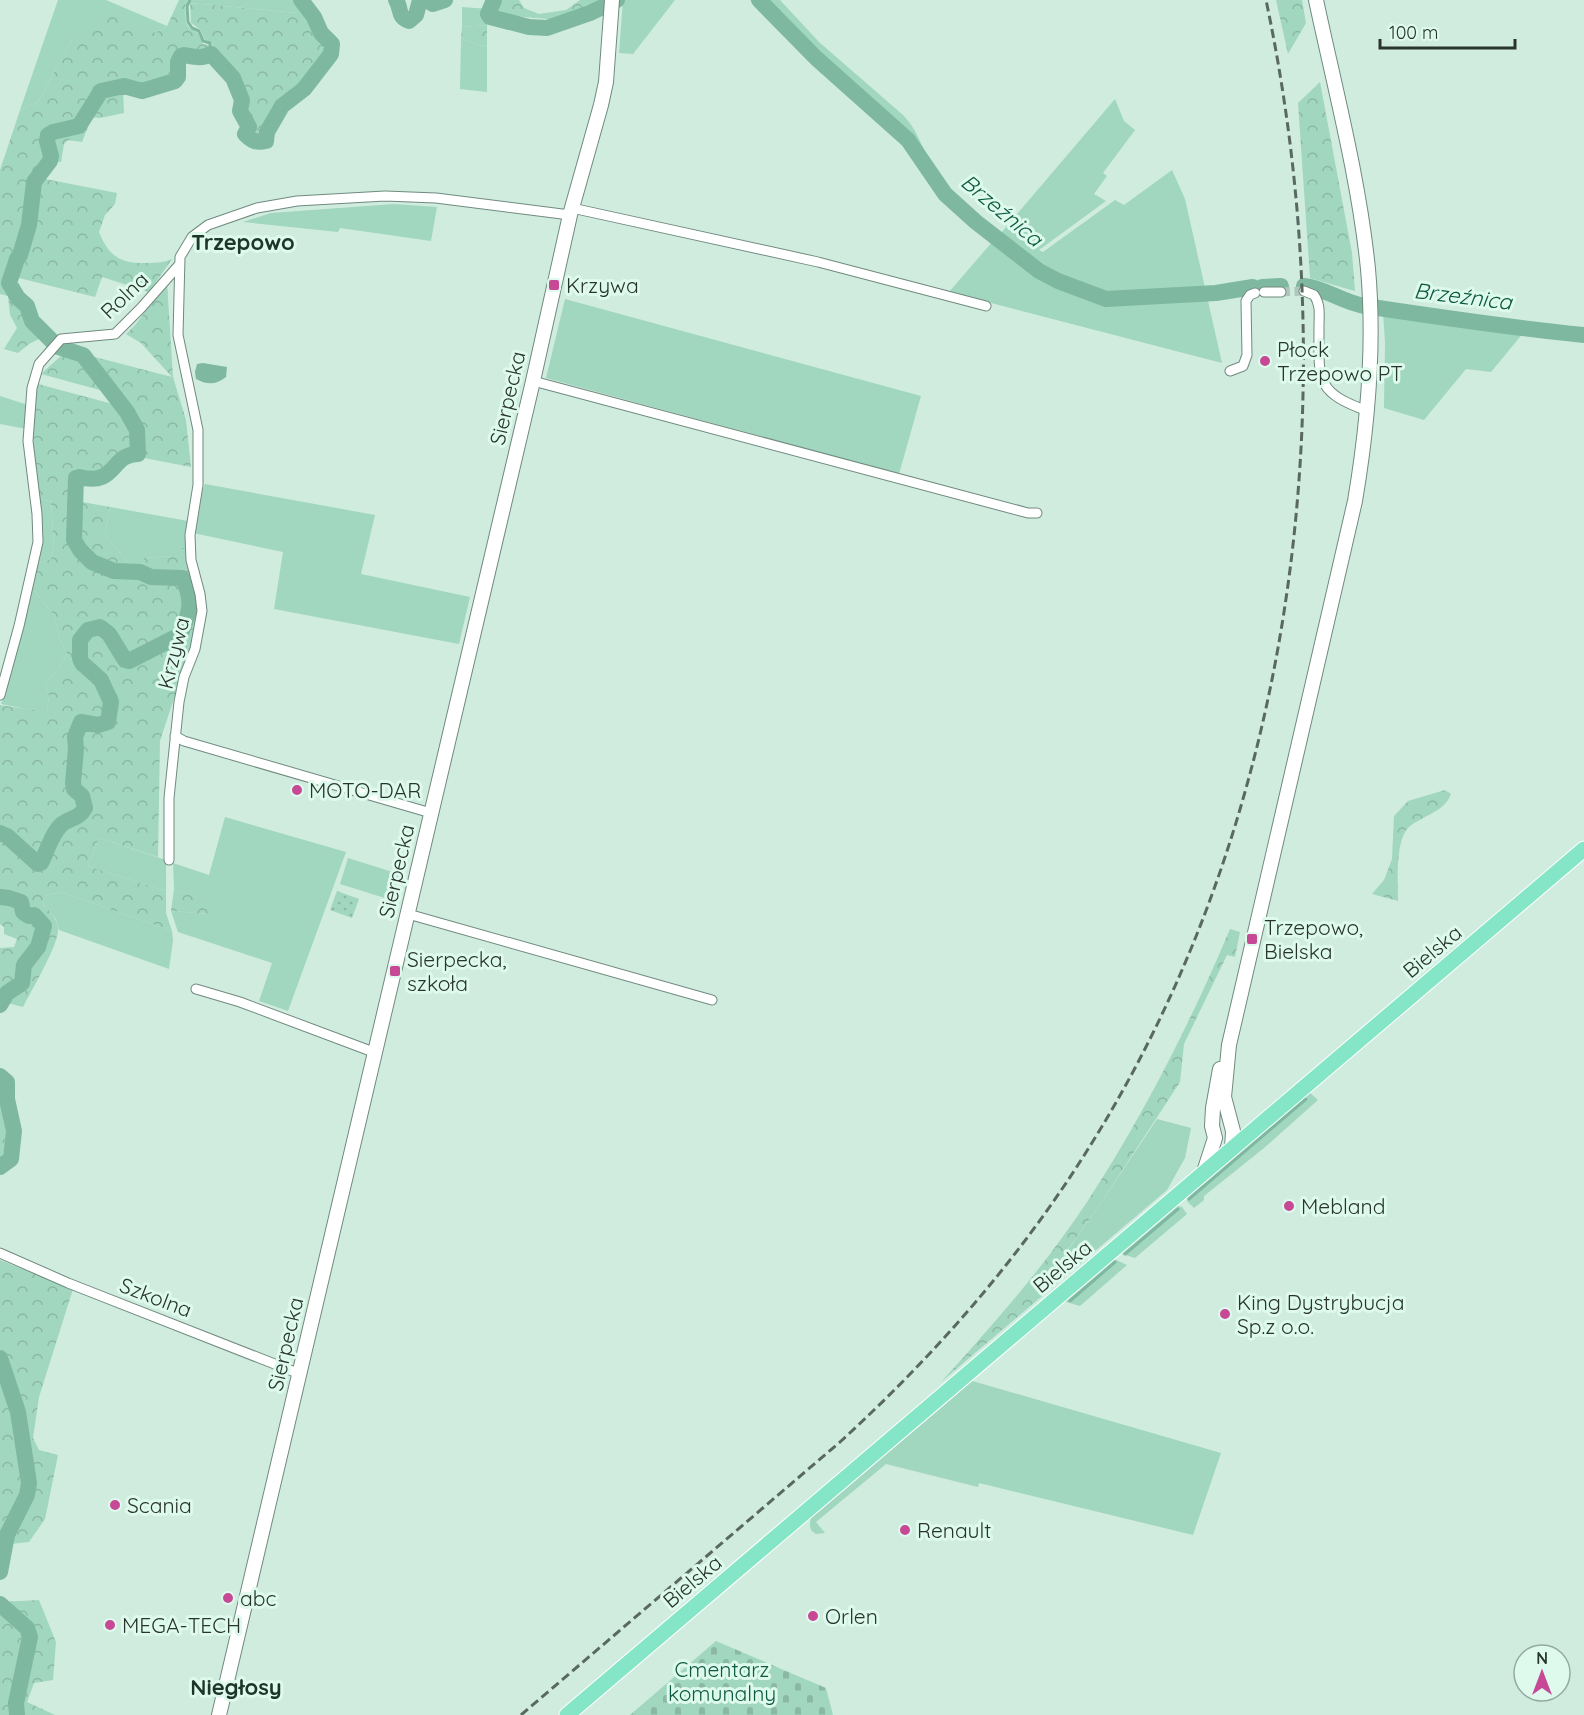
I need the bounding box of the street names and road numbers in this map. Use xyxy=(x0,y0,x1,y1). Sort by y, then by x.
street label: Rolna xyxy=(95,266,153,324)
street label: Sierpecka xyxy=(484,349,530,447)
street label: Krzywa xyxy=(152,615,194,691)
street label: Sierpecka xyxy=(373,822,419,920)
street label: Bielska xyxy=(1397,919,1467,983)
street label: Bielska xyxy=(1027,1234,1097,1298)
street label: Szkolna xyxy=(116,1271,196,1323)
street label: Sierpecka xyxy=(262,1295,308,1393)
street label: Bielska xyxy=(657,1549,727,1613)

